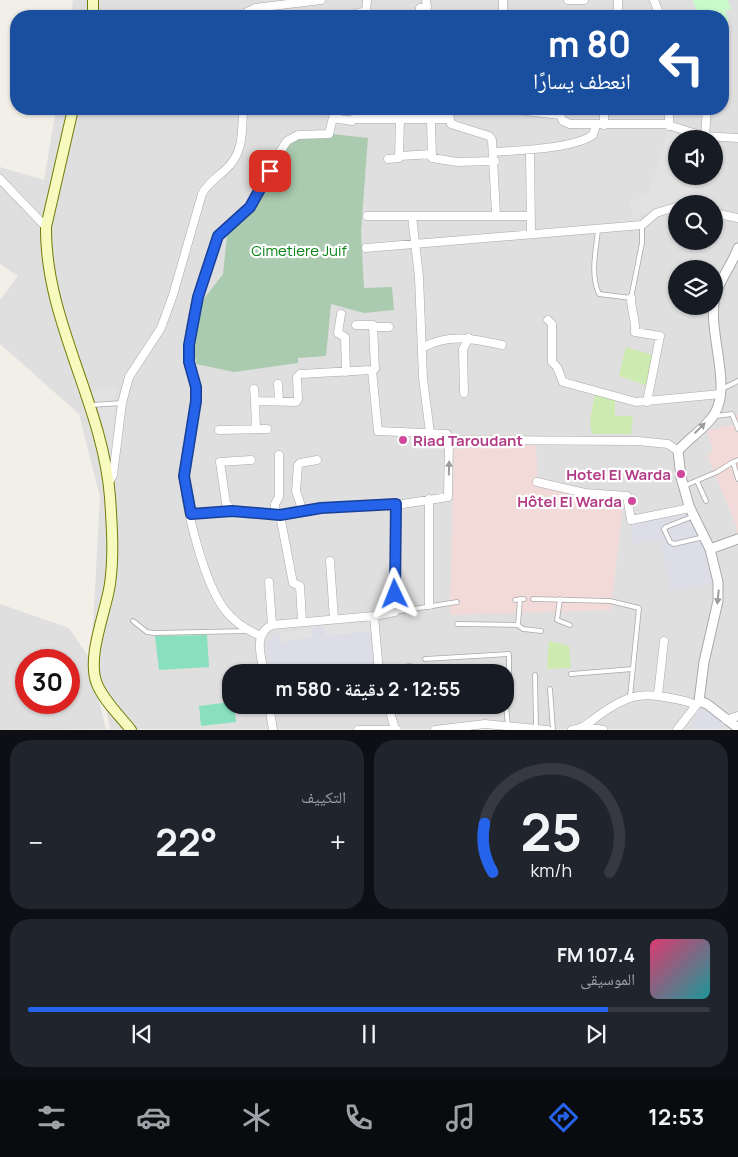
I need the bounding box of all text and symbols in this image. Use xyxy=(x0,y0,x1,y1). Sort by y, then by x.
text: 80 m xyxy=(548,20,631,68)
icon: left xyxy=(649,30,714,95)
text: انعطف يسارًا xyxy=(533,66,631,96)
map controls xyxy=(668,130,723,315)
button: sound xyxy=(668,130,723,185)
pin xyxy=(249,150,291,192)
icon: arrive xyxy=(256,157,284,185)
button: search xyxy=(668,195,723,250)
park label: Cimetiere Juif xyxy=(251,240,348,261)
button: layers xyxy=(668,260,723,315)
one-way arrow xyxy=(693,423,705,435)
place label: Riad Taroudant xyxy=(413,430,523,451)
marker: Riad Taroudant xyxy=(397,434,409,446)
one-way arrow xyxy=(445,460,453,476)
place label: Hotel El Warda xyxy=(566,464,671,485)
marker: Hotel El Warda xyxy=(675,468,687,480)
place label: Hôtel El Warda xyxy=(517,491,622,512)
marker: Hôtel El Warda xyxy=(626,495,638,507)
position arrow xyxy=(368,567,420,619)
one-way arrow xyxy=(714,589,722,605)
speed limit sign: 30 xyxy=(15,649,80,714)
text: 12:55 · 2 دقيقة · 580 m xyxy=(276,676,460,702)
text: التكييف xyxy=(301,786,346,808)
text: 25 xyxy=(520,796,582,867)
text: 22° xyxy=(155,815,218,867)
text: − xyxy=(28,823,43,861)
text: + xyxy=(330,823,346,861)
text: km/h xyxy=(530,858,572,882)
text: 107.4 FM xyxy=(557,942,635,968)
text: الموسيقى xyxy=(580,968,635,990)
icon: previous xyxy=(128,1020,156,1048)
icon: pause xyxy=(355,1020,383,1048)
icon: next xyxy=(582,1020,610,1048)
icon: filters xyxy=(34,1100,69,1135)
icon: car xyxy=(136,1100,171,1135)
icon: climate xyxy=(239,1100,274,1135)
icon: phone xyxy=(341,1100,376,1135)
icon: music xyxy=(443,1100,478,1135)
icon: directions xyxy=(546,1100,581,1135)
text: 12:53 xyxy=(648,1102,704,1132)

